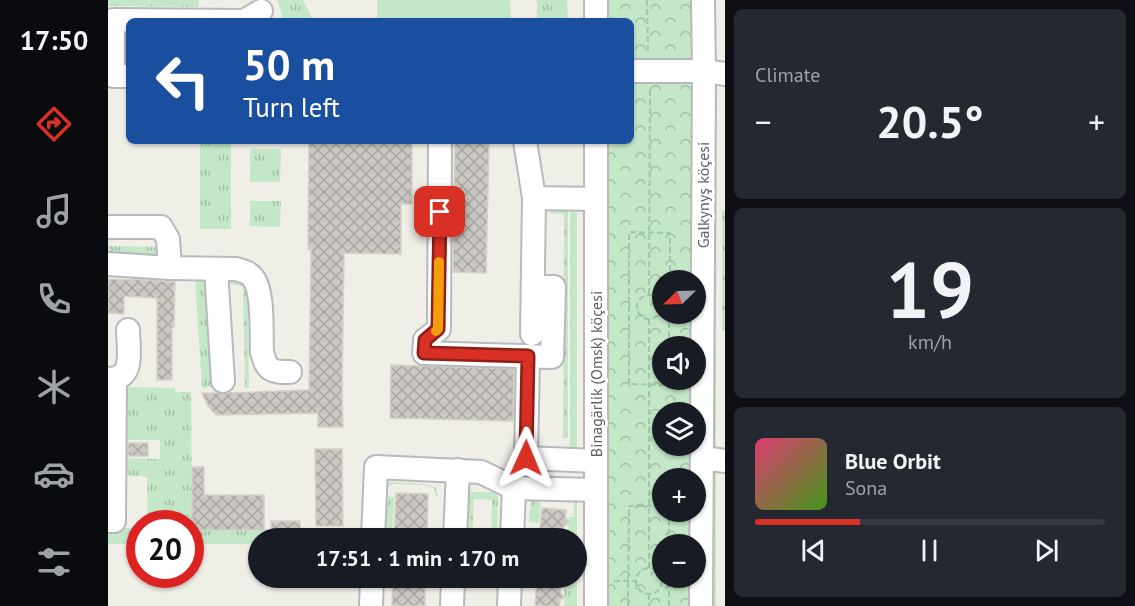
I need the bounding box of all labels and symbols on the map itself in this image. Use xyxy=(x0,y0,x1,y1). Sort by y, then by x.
street label: Galkynyş köçesi xyxy=(693,142,713,248)
pin xyxy=(414,186,465,237)
north arrow xyxy=(652,270,706,324)
street label: Binagärlik (Omsk) köçesi xyxy=(586,291,606,457)
position arrow xyxy=(494,426,558,490)
speed limit sign: 20 xyxy=(126,510,204,588)

